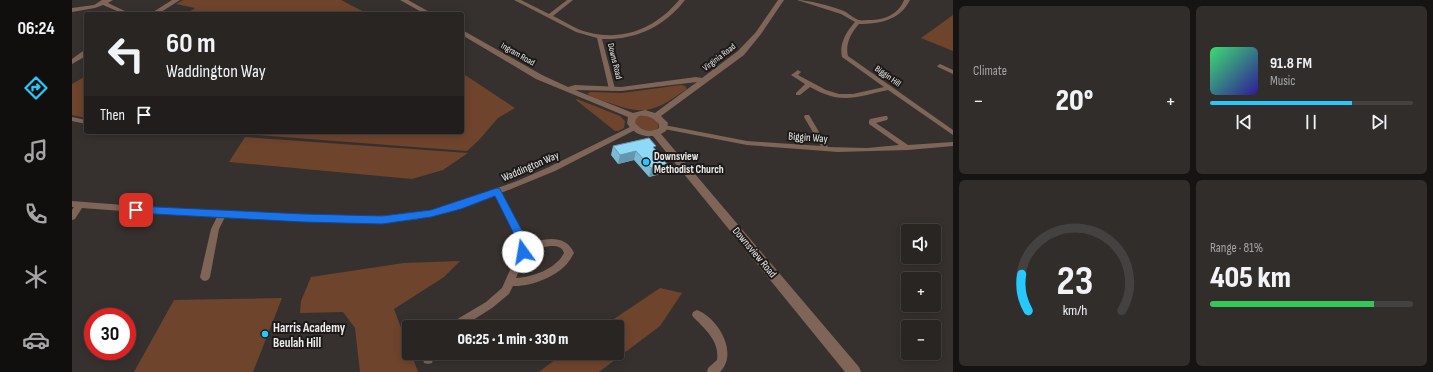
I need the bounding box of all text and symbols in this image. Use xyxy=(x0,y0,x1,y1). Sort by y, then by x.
text: 06:24 xyxy=(17,18,55,39)
text: 60 m xyxy=(166,27,215,60)
icon: left xyxy=(100,28,152,80)
street label: Ingram Road xyxy=(499,40,537,69)
street label: Virginia Road xyxy=(701,41,738,74)
street label: Downs Road xyxy=(605,42,624,80)
text: 91.8 FM xyxy=(1270,54,1312,73)
text: Waddington Way xyxy=(166,61,266,82)
street label: Biggin Hill xyxy=(873,63,903,90)
text: Climate xyxy=(973,63,1007,79)
text: Music xyxy=(1270,73,1295,89)
icon: directions xyxy=(22,74,50,102)
text: 20° xyxy=(1056,83,1093,119)
text: − xyxy=(973,88,984,115)
text: + xyxy=(1165,88,1176,115)
icon: arrive xyxy=(133,104,155,126)
text: Then xyxy=(100,106,125,125)
icon: previous xyxy=(1233,111,1255,133)
icon: pause xyxy=(1300,111,1322,133)
icon: next xyxy=(1368,111,1390,133)
street label: Biggin Way xyxy=(788,130,829,145)
icon: music xyxy=(22,137,50,165)
street label: Waddington Way xyxy=(500,148,561,184)
place label: Downsview Methodist Church xyxy=(654,150,724,176)
marker: Downsview Methodist Church xyxy=(641,157,651,167)
pin xyxy=(119,193,153,227)
icon: arrive xyxy=(125,199,147,221)
icon: phone xyxy=(22,200,50,228)
map controls xyxy=(901,224,941,360)
button: sound xyxy=(901,224,941,264)
street label: Downsview Road xyxy=(730,225,780,280)
position arrow xyxy=(502,231,544,273)
text: Range · 81% xyxy=(1210,240,1263,256)
text: 23 xyxy=(1056,257,1093,306)
text: 405 km xyxy=(1210,260,1291,296)
icon: climate xyxy=(22,263,50,291)
button: + xyxy=(901,272,941,312)
text: km/h xyxy=(1062,302,1087,319)
speed limit sign: 30 xyxy=(84,308,136,360)
place label: Harris Academy Beulah Hill xyxy=(273,320,346,351)
button: − xyxy=(901,320,941,360)
icon: car xyxy=(22,326,50,354)
marker: Harris Academy Beulah Hill xyxy=(260,329,270,339)
text: 06:25 · 1 min · 330 m xyxy=(458,330,568,349)

